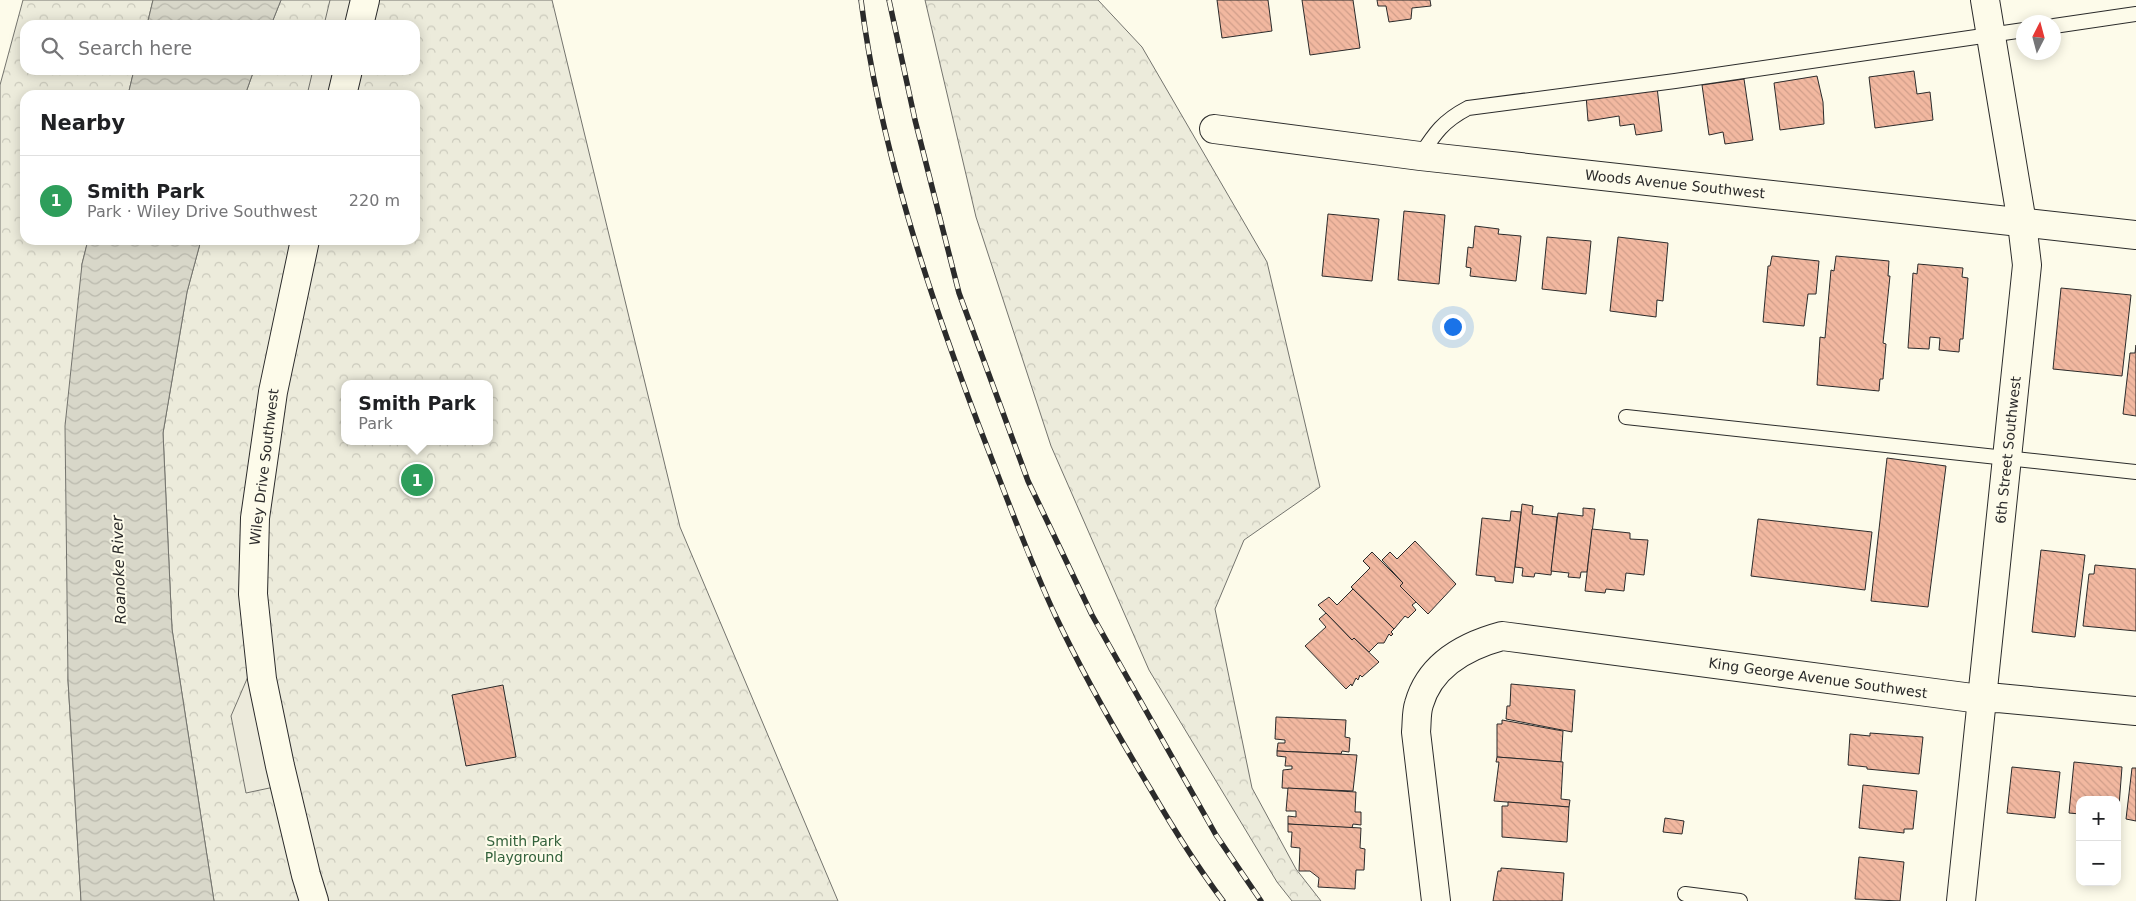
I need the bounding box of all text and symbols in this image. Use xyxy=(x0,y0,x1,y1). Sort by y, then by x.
north arrow xyxy=(2016,15,2061,60)
search box xyxy=(20,20,420,75)
icon: search xyxy=(38,34,66,62)
text: Search here xyxy=(78,37,192,59)
text: Nearby xyxy=(40,111,125,135)
street label: Woods Avenue Southwest xyxy=(1584,167,1766,201)
text: Smith Park xyxy=(87,180,204,202)
text: 1 xyxy=(50,191,62,210)
text: 220 m xyxy=(349,191,400,210)
text: Park · Wiley Drive Southwest xyxy=(87,202,317,221)
your location xyxy=(1440,314,1466,340)
street label: 6th Street Southwest xyxy=(1992,375,2024,525)
popup xyxy=(341,380,493,445)
street label: Wiley Drive Southwest xyxy=(246,387,282,546)
text: Smith Park xyxy=(358,392,476,414)
text: Park xyxy=(358,414,393,433)
pin: 1 xyxy=(401,461,433,499)
water label: Roanoke River xyxy=(108,514,130,625)
street label: King George Avenue Southwest xyxy=(1708,655,1929,701)
map controls xyxy=(2076,796,2121,886)
button: + xyxy=(2076,796,2121,841)
park label: Smith Park Playground xyxy=(485,833,563,865)
button: − xyxy=(2076,841,2121,886)

